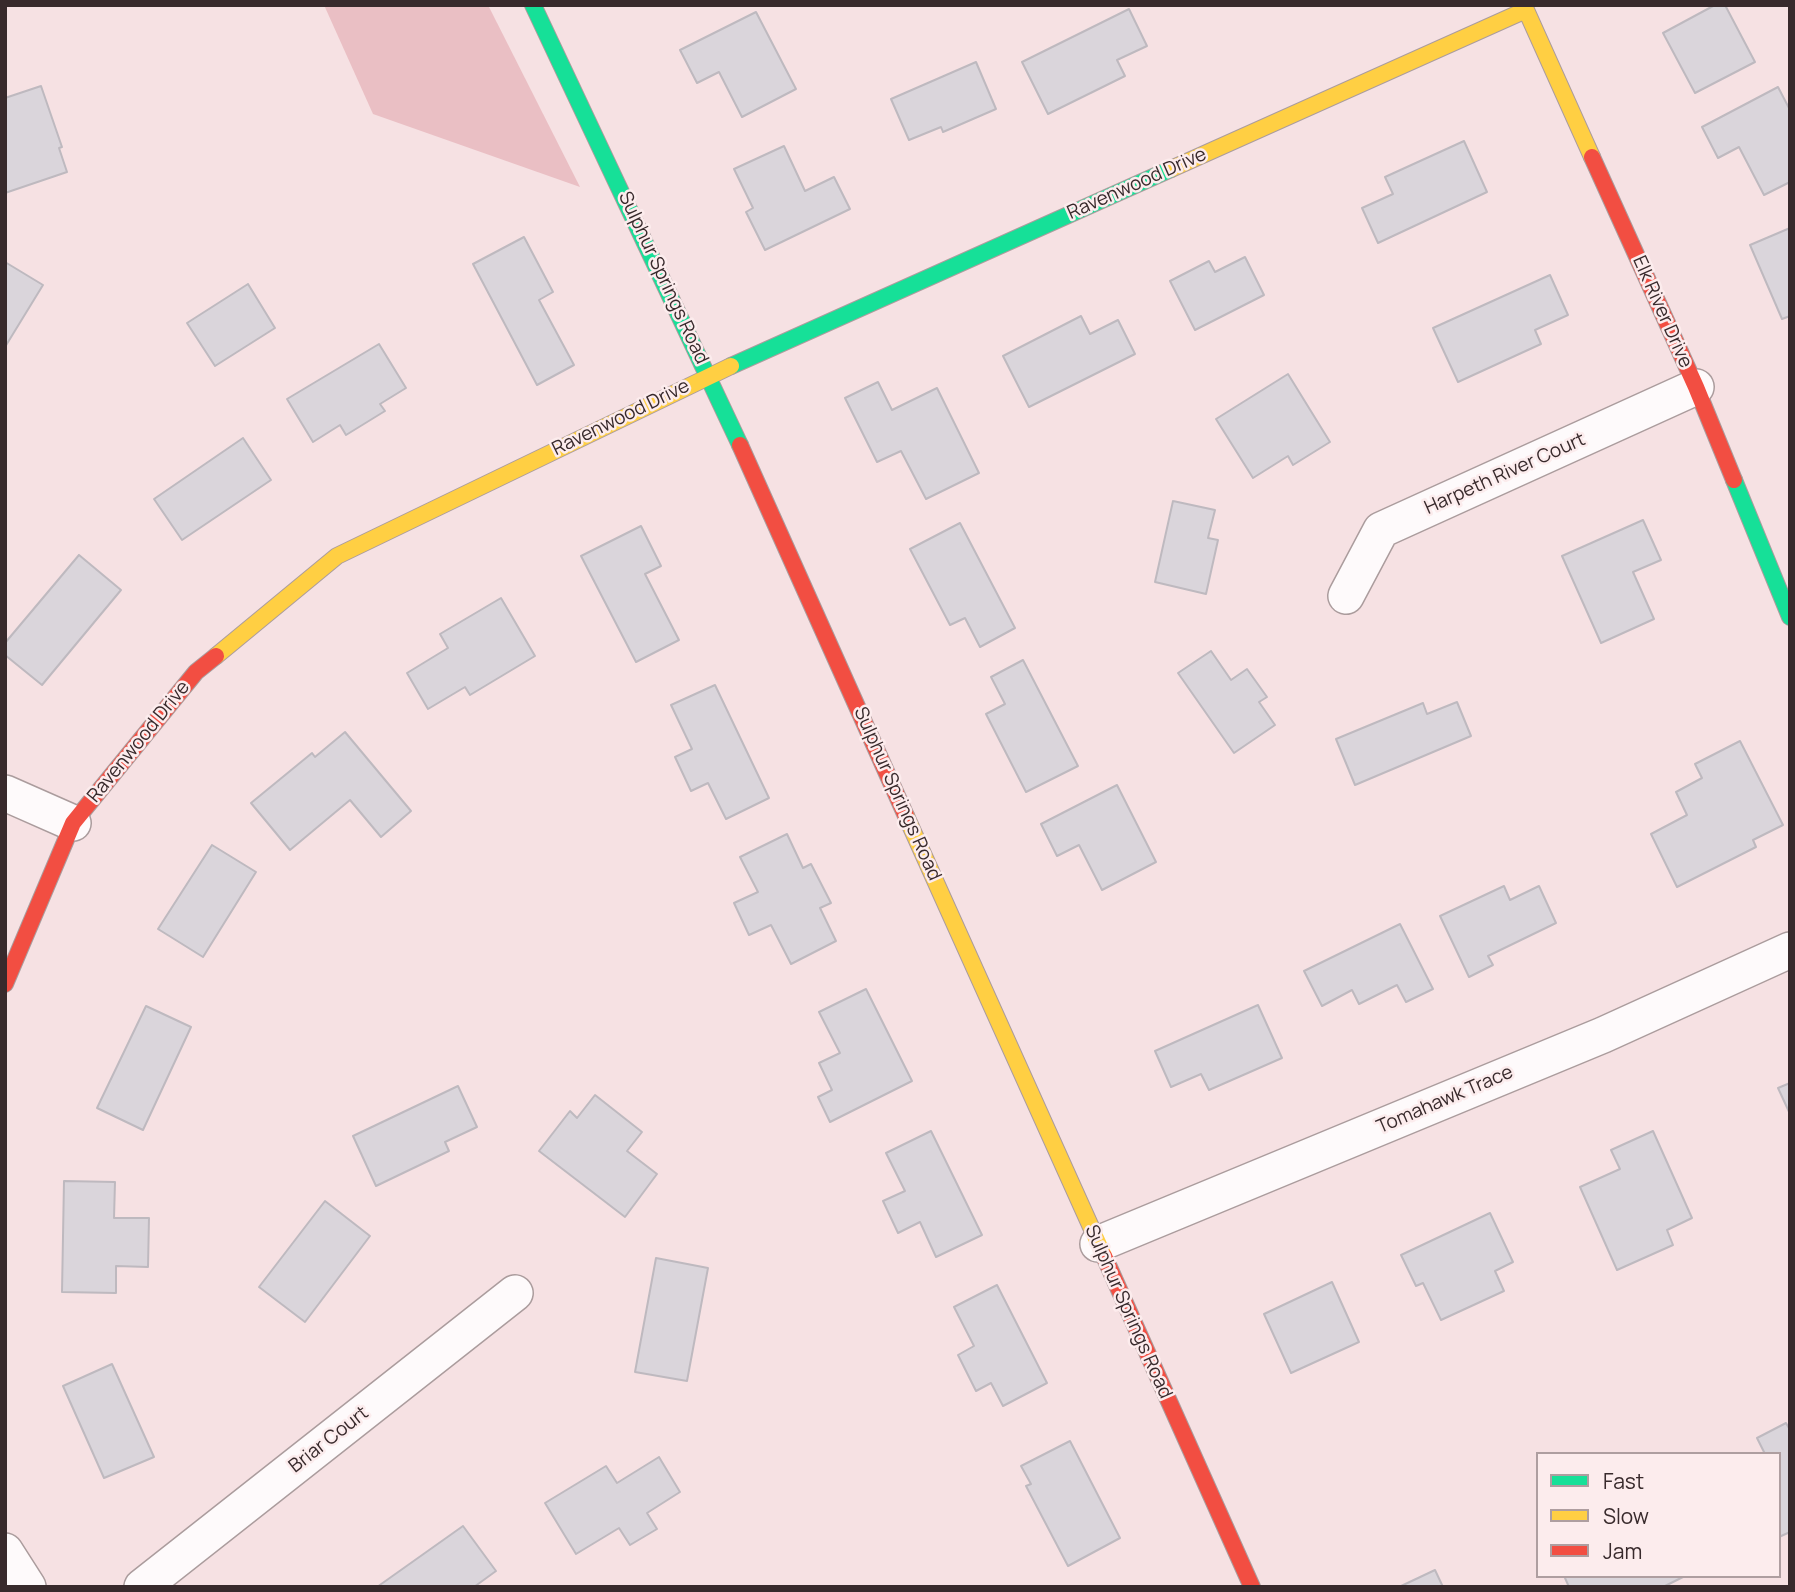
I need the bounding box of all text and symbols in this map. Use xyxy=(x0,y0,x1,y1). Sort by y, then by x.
street label: Ravenwood Drive xyxy=(1064,143,1210,225)
street label: Sulphur Springs Road xyxy=(613,188,713,368)
street label: Elk River Drive xyxy=(1627,252,1697,372)
street label: Ravenwood Drive xyxy=(549,375,693,461)
street label: Harpeth River Court xyxy=(1421,428,1589,520)
street label: Ravenwood Drive xyxy=(83,677,195,807)
street label: Sulphur Springs Road xyxy=(848,704,946,884)
street label: Tomahawk Trace xyxy=(1373,1061,1517,1139)
street label: Sulphur Springs Road xyxy=(1079,1222,1177,1402)
street label: Briar Court xyxy=(285,1402,373,1478)
legend xyxy=(1536,1452,1781,1578)
text: Fast xyxy=(1603,1467,1644,1495)
text: Slow xyxy=(1603,1502,1649,1530)
text: Jam xyxy=(1603,1537,1642,1565)

